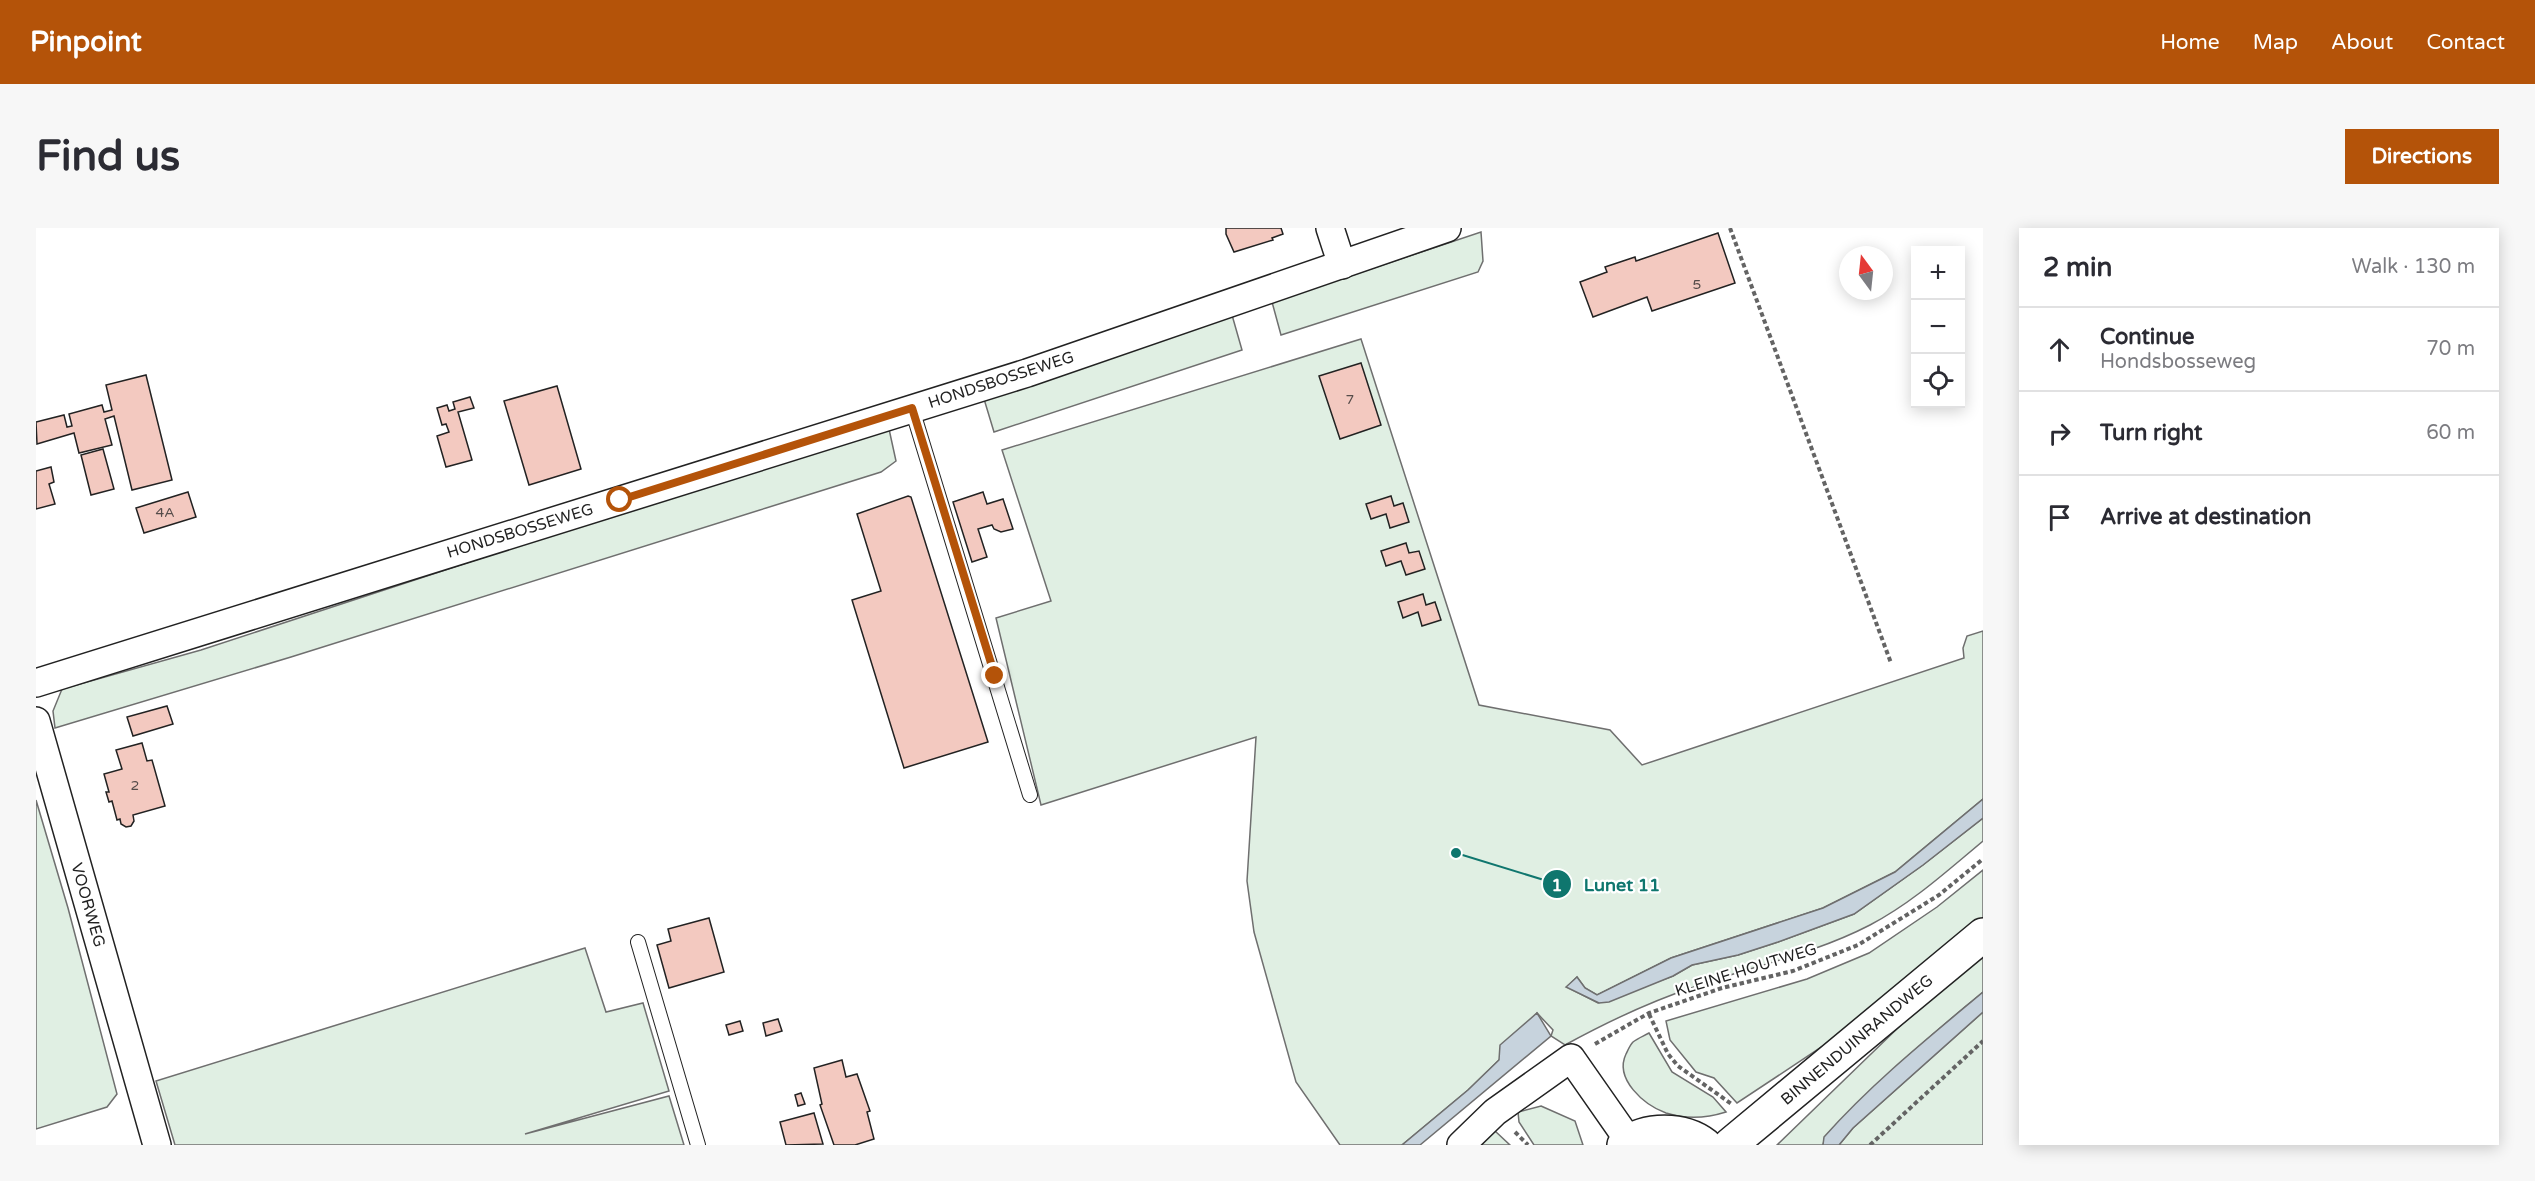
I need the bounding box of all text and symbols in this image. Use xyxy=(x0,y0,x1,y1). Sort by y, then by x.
text: Pinpoint xyxy=(30,25,142,59)
text: Home xyxy=(2160,30,2220,55)
text: Map xyxy=(2253,30,2298,55)
text: About xyxy=(2331,30,2393,55)
text: Contact xyxy=(2426,30,2505,55)
button: Directions xyxy=(2345,129,2499,184)
text: Find us xyxy=(36,131,180,182)
north arrow xyxy=(1839,246,1893,300)
map controls xyxy=(1911,246,1965,408)
button: + xyxy=(1911,246,1965,300)
text: 2 min xyxy=(2043,252,2112,283)
text: Walk · 130 m xyxy=(2352,255,2475,279)
house number: 5 xyxy=(1693,276,1701,293)
button: − xyxy=(1911,300,1965,354)
text: Continue xyxy=(2100,324,2195,350)
icon: ahead xyxy=(2043,333,2076,366)
text: 70 m xyxy=(2426,337,2475,361)
street label: HONDSBOSSEWEG xyxy=(926,347,1076,413)
text: Hondsbosseweg xyxy=(2100,350,2256,374)
button: locate xyxy=(1911,354,1965,408)
house number: 7 xyxy=(1346,391,1354,408)
icon: right xyxy=(2043,417,2076,450)
text: Turn right xyxy=(2100,420,2202,446)
text: 60 m xyxy=(2426,421,2475,445)
route start xyxy=(606,486,632,512)
street label: HONDSBOSSEWEG xyxy=(444,499,596,563)
icon: arrive xyxy=(2043,501,2076,534)
house number: 4A xyxy=(155,504,175,521)
text: Arrive at destination xyxy=(2100,504,2311,530)
route end xyxy=(981,662,1007,688)
house number: 2 xyxy=(131,777,139,794)
street label: VOORWEG xyxy=(66,861,110,949)
callout: Lunet 11 xyxy=(1542,866,1672,902)
text: 1 xyxy=(1551,874,1563,896)
text: Lunet 11 xyxy=(1584,874,1660,896)
street label: KLEINE HOUTWEG xyxy=(1673,939,1819,1001)
street label: BINNENDUINRANDWEG xyxy=(1777,970,1937,1110)

